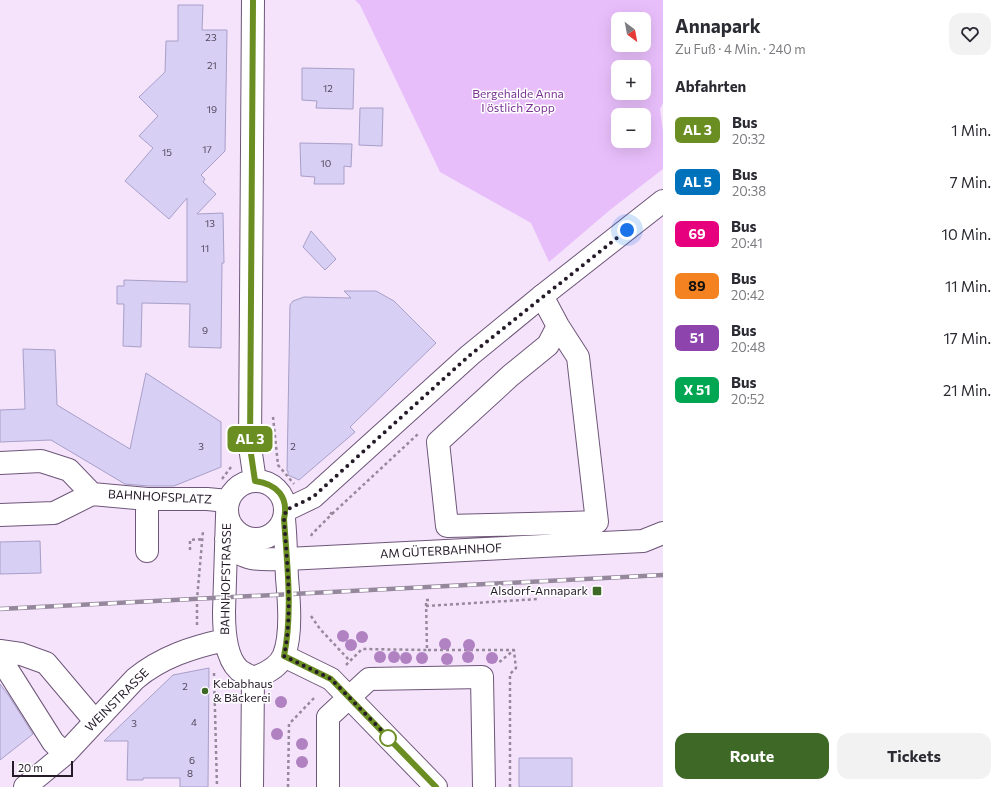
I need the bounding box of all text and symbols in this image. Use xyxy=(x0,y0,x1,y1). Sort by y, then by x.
north arrow xyxy=(611,12,651,52)
map controls xyxy=(611,12,651,148)
button: heart xyxy=(949,13,991,55)
text: Annapark xyxy=(675,14,761,37)
house number: 23 xyxy=(205,31,217,43)
text: Zu Fuß · 4 Min. · 240 m xyxy=(675,41,806,57)
house number: 21 xyxy=(207,59,217,71)
button: + xyxy=(611,60,651,100)
text: Abfahrten xyxy=(675,77,746,95)
house number: 12 xyxy=(323,82,333,94)
park label: Bergehalde Anna I östlich Zopp xyxy=(472,86,564,114)
house number: 19 xyxy=(207,103,217,115)
button: − xyxy=(611,108,651,148)
text: Bus xyxy=(732,113,758,131)
text: AL 3 xyxy=(683,121,712,138)
text: 1 Min. xyxy=(951,121,991,139)
text: 20:32 xyxy=(732,131,765,147)
house number: 17 xyxy=(202,143,212,155)
house number: 15 xyxy=(162,146,172,158)
house number: 10 xyxy=(321,157,331,169)
text: Bus xyxy=(732,165,758,183)
text: AL 5 xyxy=(683,173,712,190)
text: 7 Min. xyxy=(950,173,991,191)
text: 20:38 xyxy=(732,183,766,199)
house number: 13 xyxy=(205,217,215,229)
text: Bus xyxy=(731,217,756,235)
your location xyxy=(617,220,637,240)
text: 69 xyxy=(688,225,706,242)
text: 10 Min. xyxy=(942,225,991,243)
text: 20:41 xyxy=(731,235,763,251)
house number: 11 xyxy=(201,242,209,254)
text: Bus xyxy=(731,269,756,287)
text: 89 xyxy=(688,277,706,294)
text: 11 Min. xyxy=(945,277,991,295)
text: 20:42 xyxy=(731,287,765,303)
text: Bus xyxy=(731,321,756,339)
house number: 9 xyxy=(202,324,208,336)
text: 51 xyxy=(690,329,704,346)
text: 17 Min. xyxy=(943,329,991,347)
text: 20:48 xyxy=(731,339,765,355)
text: Bus xyxy=(731,373,756,391)
text: X 51 xyxy=(683,381,711,398)
text: 21 Min. xyxy=(943,381,991,399)
text: 20:52 xyxy=(731,391,764,407)
line badge: AL 3 xyxy=(222,426,278,452)
text: AL 3 xyxy=(235,430,265,447)
house number: 3 xyxy=(198,440,204,452)
house number: 2 xyxy=(290,440,296,452)
street label: BAHNHOFSPLATZ xyxy=(108,486,212,506)
street label: BAHNHOFSTRASSE xyxy=(217,523,233,635)
street label: AM GÜTERBAHNHOF xyxy=(380,540,502,560)
place label: Alsdorf-Annapark xyxy=(490,583,588,597)
marker: Alsdorf-Annapark xyxy=(591,585,603,597)
street label: WEINSTRASSE xyxy=(82,665,151,734)
place label: Kebabhaus & Bäckerei xyxy=(213,676,273,704)
house number: 2 xyxy=(182,680,188,692)
marker: Kebabhaus & Bäckerei xyxy=(200,686,210,696)
house number: 4 xyxy=(191,716,197,728)
house number: 3 xyxy=(131,717,137,729)
unlabelled marker xyxy=(379,729,397,747)
button: Route xyxy=(675,733,829,779)
button: Tickets xyxy=(837,733,991,779)
house number: 6 xyxy=(189,754,195,766)
scale bar xyxy=(12,759,73,778)
text: 20 m xyxy=(18,761,43,774)
house number: 8 xyxy=(187,767,193,779)

